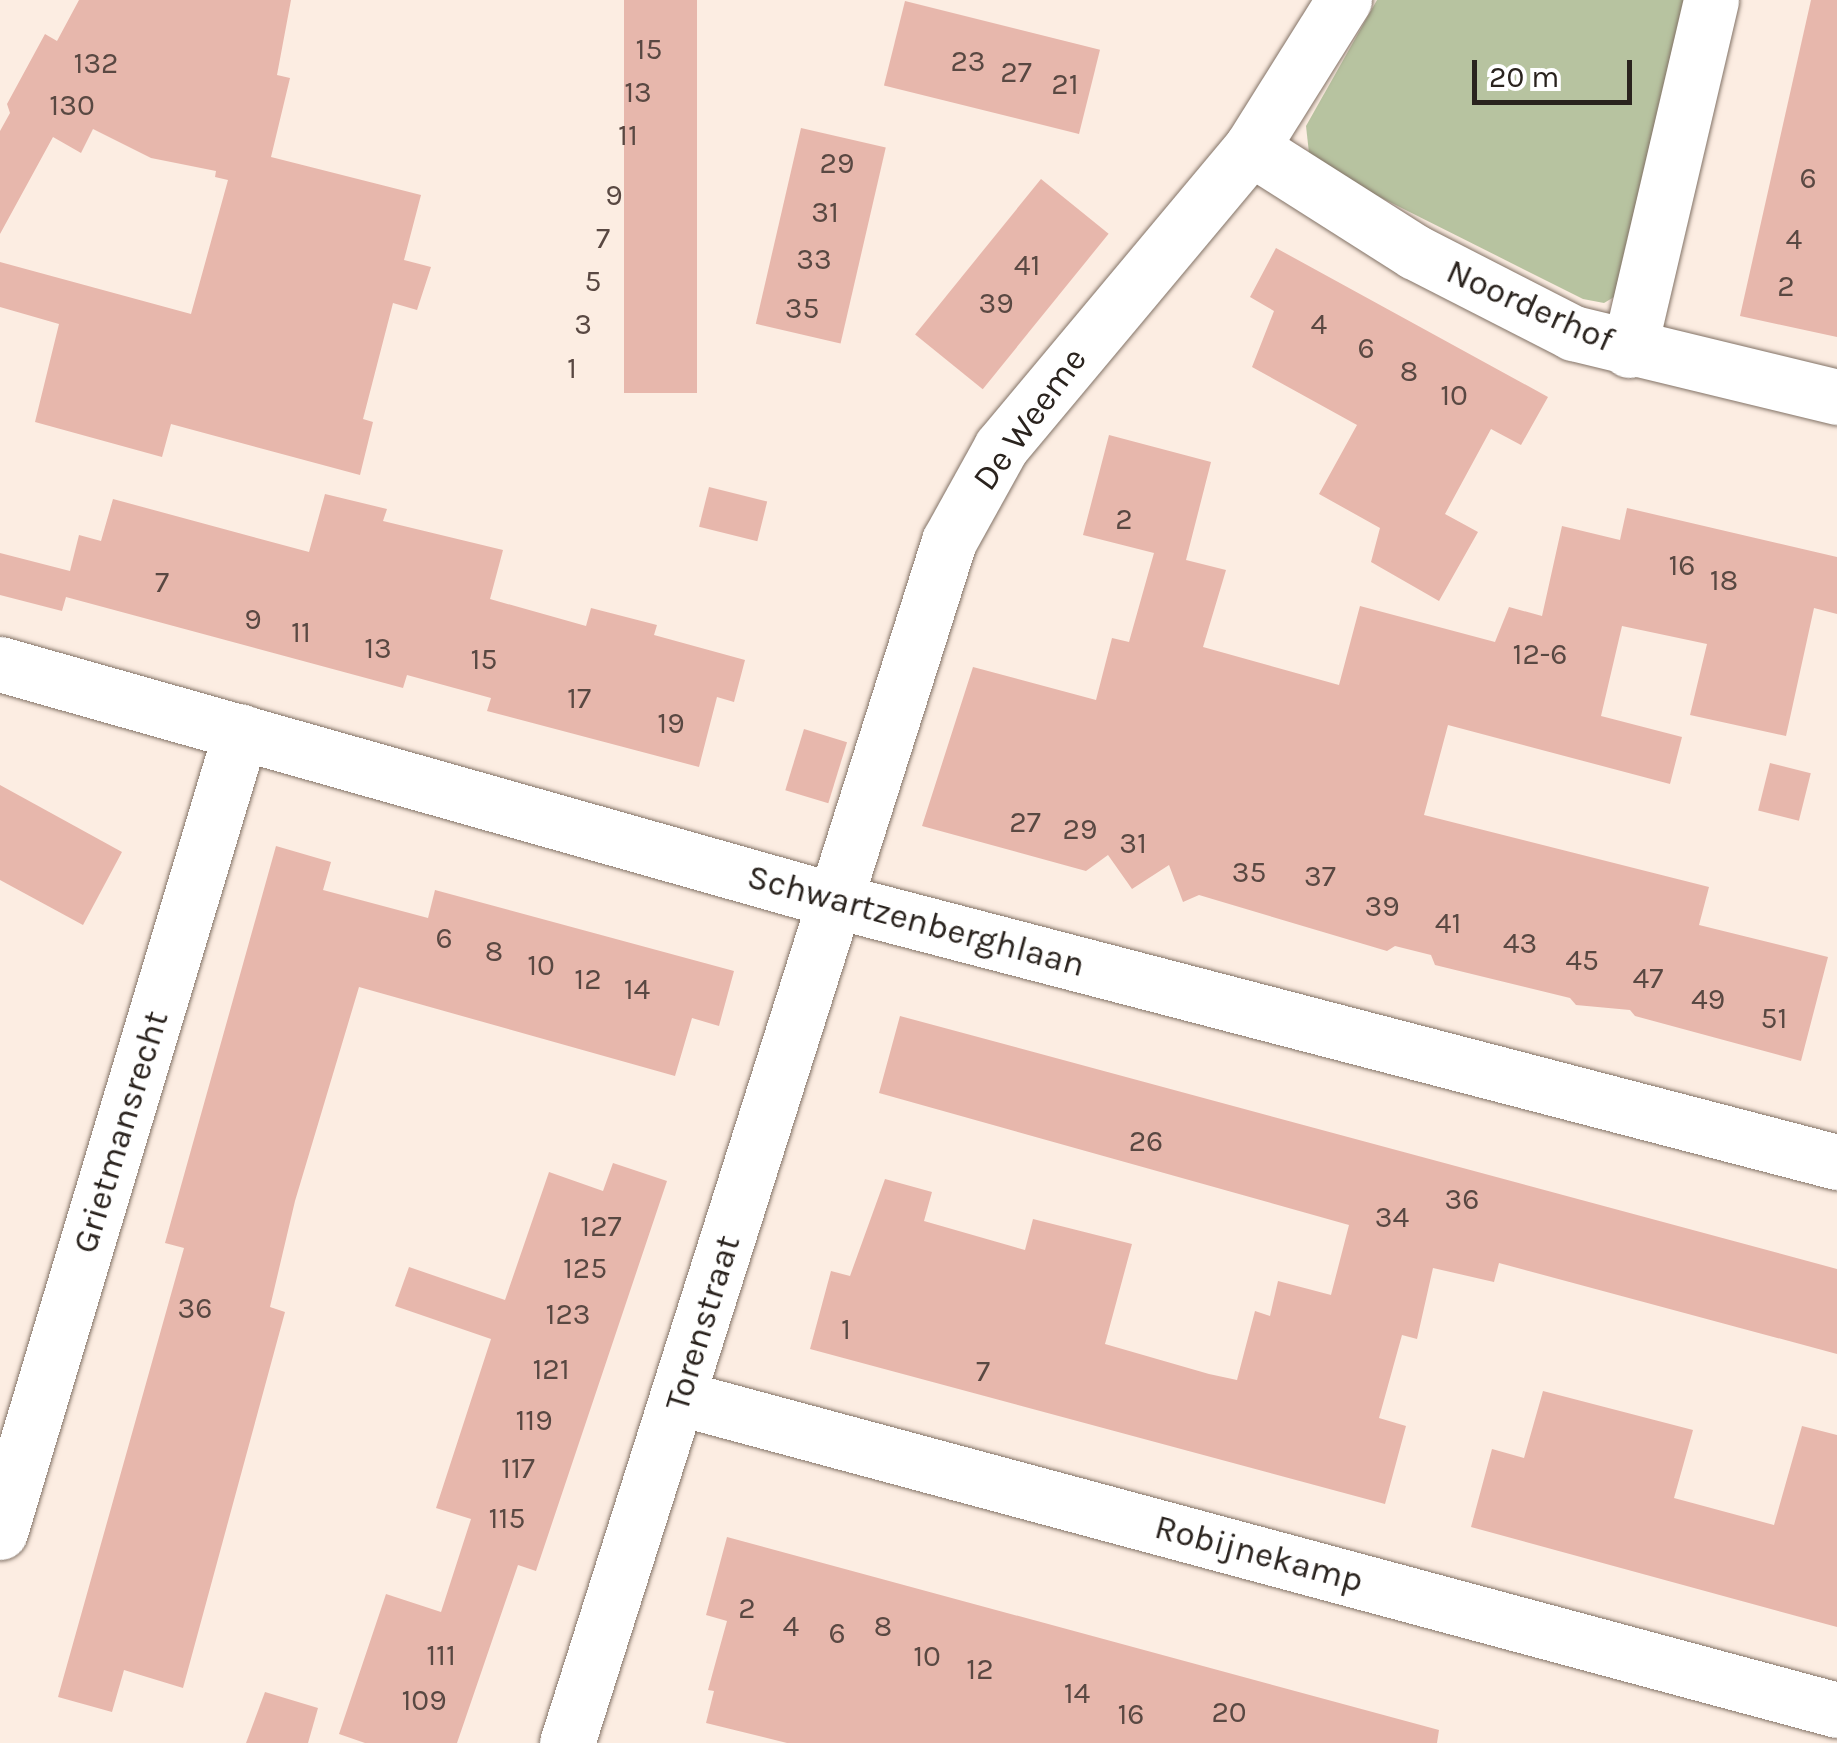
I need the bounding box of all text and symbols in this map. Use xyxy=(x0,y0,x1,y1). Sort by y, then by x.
house number: 15 xyxy=(636,31,662,67)
scale bar xyxy=(1477,40,1637,102)
house number: 23 xyxy=(950,43,986,79)
house number: 132 xyxy=(73,45,119,81)
house number: 27 xyxy=(1000,54,1032,90)
text: 20 m xyxy=(1489,59,1559,95)
house number: 21 xyxy=(1051,66,1079,102)
house number: 13 xyxy=(624,74,652,110)
house number: 130 xyxy=(49,87,95,123)
house number: 11 xyxy=(618,117,638,153)
house number: 29 xyxy=(820,145,854,181)
house number: 6 xyxy=(1799,160,1817,196)
house number: 9 xyxy=(605,177,623,213)
house number: 31 xyxy=(811,194,839,230)
house number: 7 xyxy=(596,220,610,256)
house number: 4 xyxy=(1786,221,1802,257)
house number: 33 xyxy=(796,241,832,277)
house number: 41 xyxy=(1014,247,1040,283)
street label: Noorderhof xyxy=(1440,251,1620,361)
house number: 5 xyxy=(585,263,601,299)
house number: 2 xyxy=(1777,268,1795,304)
house number: 39 xyxy=(978,285,1014,321)
house number: 35 xyxy=(785,290,819,326)
house number: 3 xyxy=(574,306,592,342)
house number: 4 xyxy=(1311,306,1327,342)
house number: 6 xyxy=(1357,330,1375,366)
street label: De Weeme xyxy=(964,339,1096,499)
house number: 1 xyxy=(567,350,577,386)
house number: 8 xyxy=(1400,353,1418,389)
house number: 10 xyxy=(1440,377,1468,413)
house number: 2 xyxy=(1115,501,1133,537)
house number: 16 xyxy=(1668,547,1696,583)
house number: 18 xyxy=(1710,562,1738,598)
house number: 7 xyxy=(155,564,169,600)
house number: 9 xyxy=(244,601,262,637)
house number: 11 xyxy=(291,614,311,650)
house number: 13 xyxy=(364,630,392,666)
house number: 12-6 xyxy=(1513,636,1567,672)
house number: 15 xyxy=(471,641,497,677)
house number: 17 xyxy=(567,680,591,716)
house number: 19 xyxy=(657,705,685,741)
house number: 27 xyxy=(1009,804,1041,840)
house number: 29 xyxy=(1063,811,1097,847)
house number: 31 xyxy=(1119,825,1147,861)
house number: 35 xyxy=(1232,854,1266,890)
street label: Schwartzenberghlaan xyxy=(743,856,1089,986)
house number: 37 xyxy=(1304,858,1336,894)
house number: 39 xyxy=(1364,888,1400,924)
house number: 41 xyxy=(1435,905,1461,941)
house number: 6 xyxy=(435,920,453,956)
house number: 43 xyxy=(1503,925,1537,961)
house number: 8 xyxy=(485,933,503,969)
house number: 45 xyxy=(1565,942,1599,978)
house number: 10 xyxy=(527,947,555,983)
house number: 47 xyxy=(1633,960,1663,996)
house number: 12 xyxy=(574,961,602,997)
house number: 14 xyxy=(624,971,650,1007)
house number: 49 xyxy=(1691,981,1725,1017)
house number: 51 xyxy=(1761,1000,1787,1036)
street label: Grietmansrecht xyxy=(64,1006,178,1258)
house number: 26 xyxy=(1129,1123,1163,1159)
house number: 36 xyxy=(1445,1181,1479,1217)
house number: 34 xyxy=(1375,1199,1409,1235)
house number: 127 xyxy=(580,1208,622,1244)
street label: Torenstraat xyxy=(656,1230,750,1416)
house number: 125 xyxy=(563,1250,607,1286)
house number: 36 xyxy=(178,1290,212,1326)
house number: 123 xyxy=(545,1296,591,1332)
house number: 1 xyxy=(841,1311,851,1347)
house number: 121 xyxy=(532,1351,570,1387)
house number: 7 xyxy=(976,1353,990,1389)
house number: 119 xyxy=(515,1402,553,1438)
house number: 117 xyxy=(501,1450,535,1486)
house number: 115 xyxy=(489,1500,525,1536)
street label: Robijnekamp xyxy=(1150,1506,1368,1602)
house number: 2 xyxy=(738,1590,756,1626)
house number: 4 xyxy=(783,1608,799,1644)
house number: 8 xyxy=(874,1608,892,1644)
house number: 6 xyxy=(828,1615,846,1651)
house number: 111 xyxy=(426,1637,456,1673)
house number: 10 xyxy=(913,1638,941,1674)
house number: 12 xyxy=(966,1651,994,1687)
house number: 14 xyxy=(1064,1675,1090,1711)
house number: 109 xyxy=(401,1682,447,1718)
house number: 20 xyxy=(1211,1694,1247,1730)
house number: 16 xyxy=(1117,1696,1145,1732)

